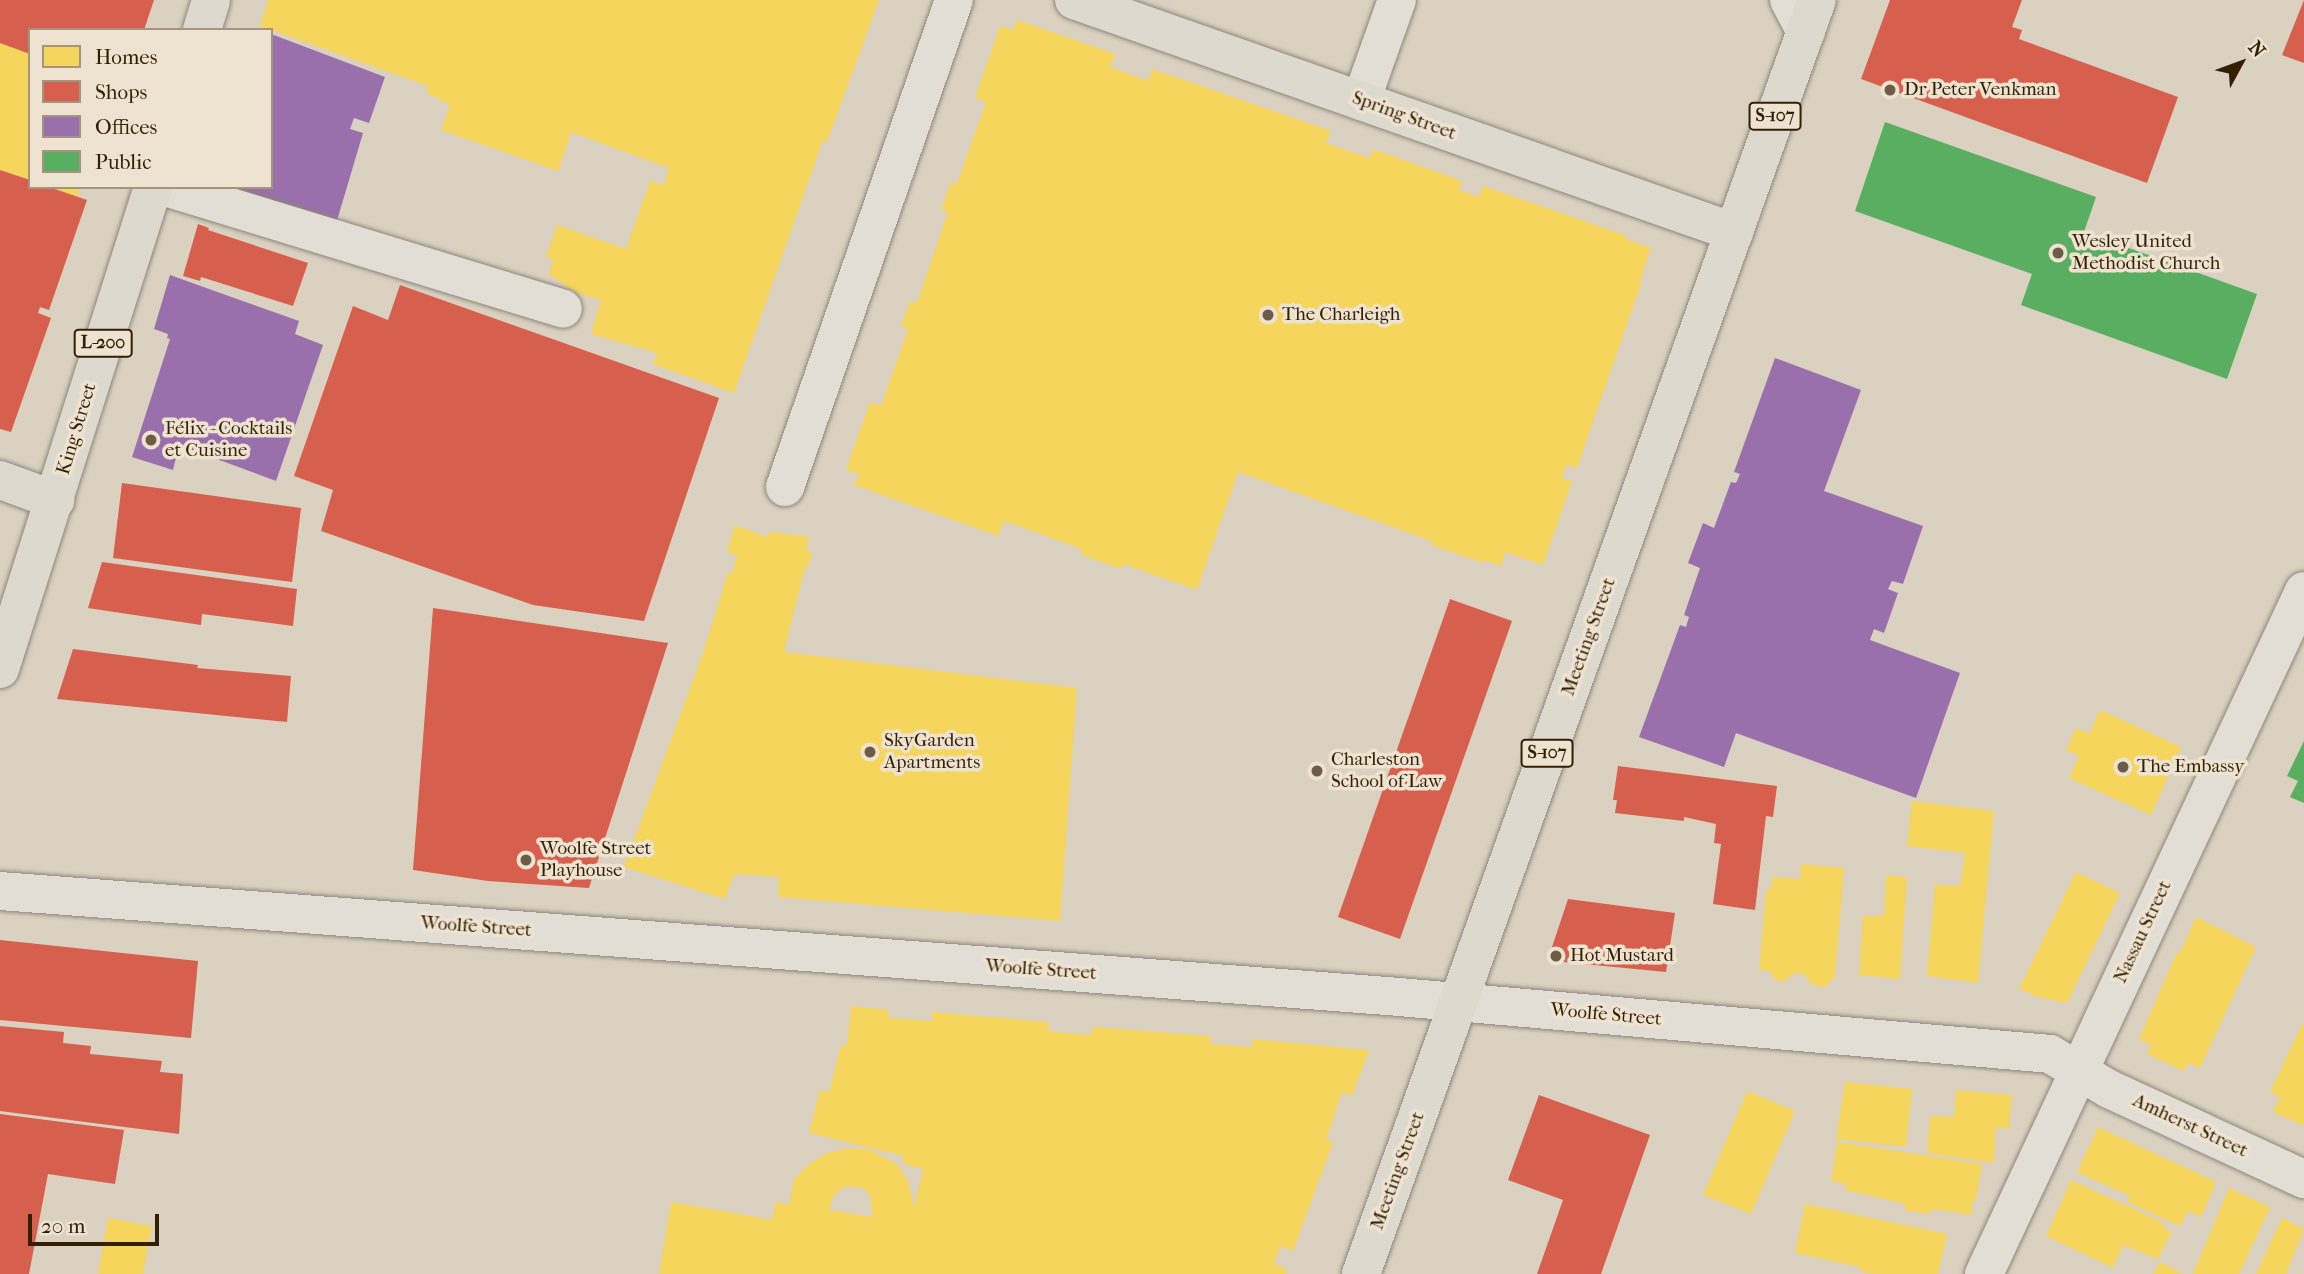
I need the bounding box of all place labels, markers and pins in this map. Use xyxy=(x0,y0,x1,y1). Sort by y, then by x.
place label: Dr Peter Venkman xyxy=(1904,79,2057,101)
marker: Dr Peter Venkman xyxy=(1882,82,1898,98)
place label: Wesley United Methodist Church xyxy=(2072,231,2220,275)
marker: Wesley United Methodist Church xyxy=(2050,245,2066,261)
place label: The Charleigh xyxy=(1282,304,1400,326)
marker: The Charleigh xyxy=(1260,307,1276,323)
place label: Félix - Cocktails et Cuisine xyxy=(165,418,292,462)
marker: Félix - Cocktails et Cuisine xyxy=(143,432,159,448)
place label: SkyGarden Apartments xyxy=(884,730,980,774)
marker: SkyGarden Apartments xyxy=(862,744,878,760)
place label: Charleston School of Law xyxy=(1331,749,1442,793)
place label: The Embassy xyxy=(2137,756,2244,778)
marker: The Embassy xyxy=(2115,759,2131,775)
marker: Charleston School of Law xyxy=(1309,763,1325,779)
place label: Woolfe Street Playhouse xyxy=(540,838,651,882)
marker: Woolfe Street Playhouse xyxy=(518,852,534,868)
place label: Hot Mustard xyxy=(1570,945,1674,967)
marker: Hot Mustard xyxy=(1548,948,1564,964)

